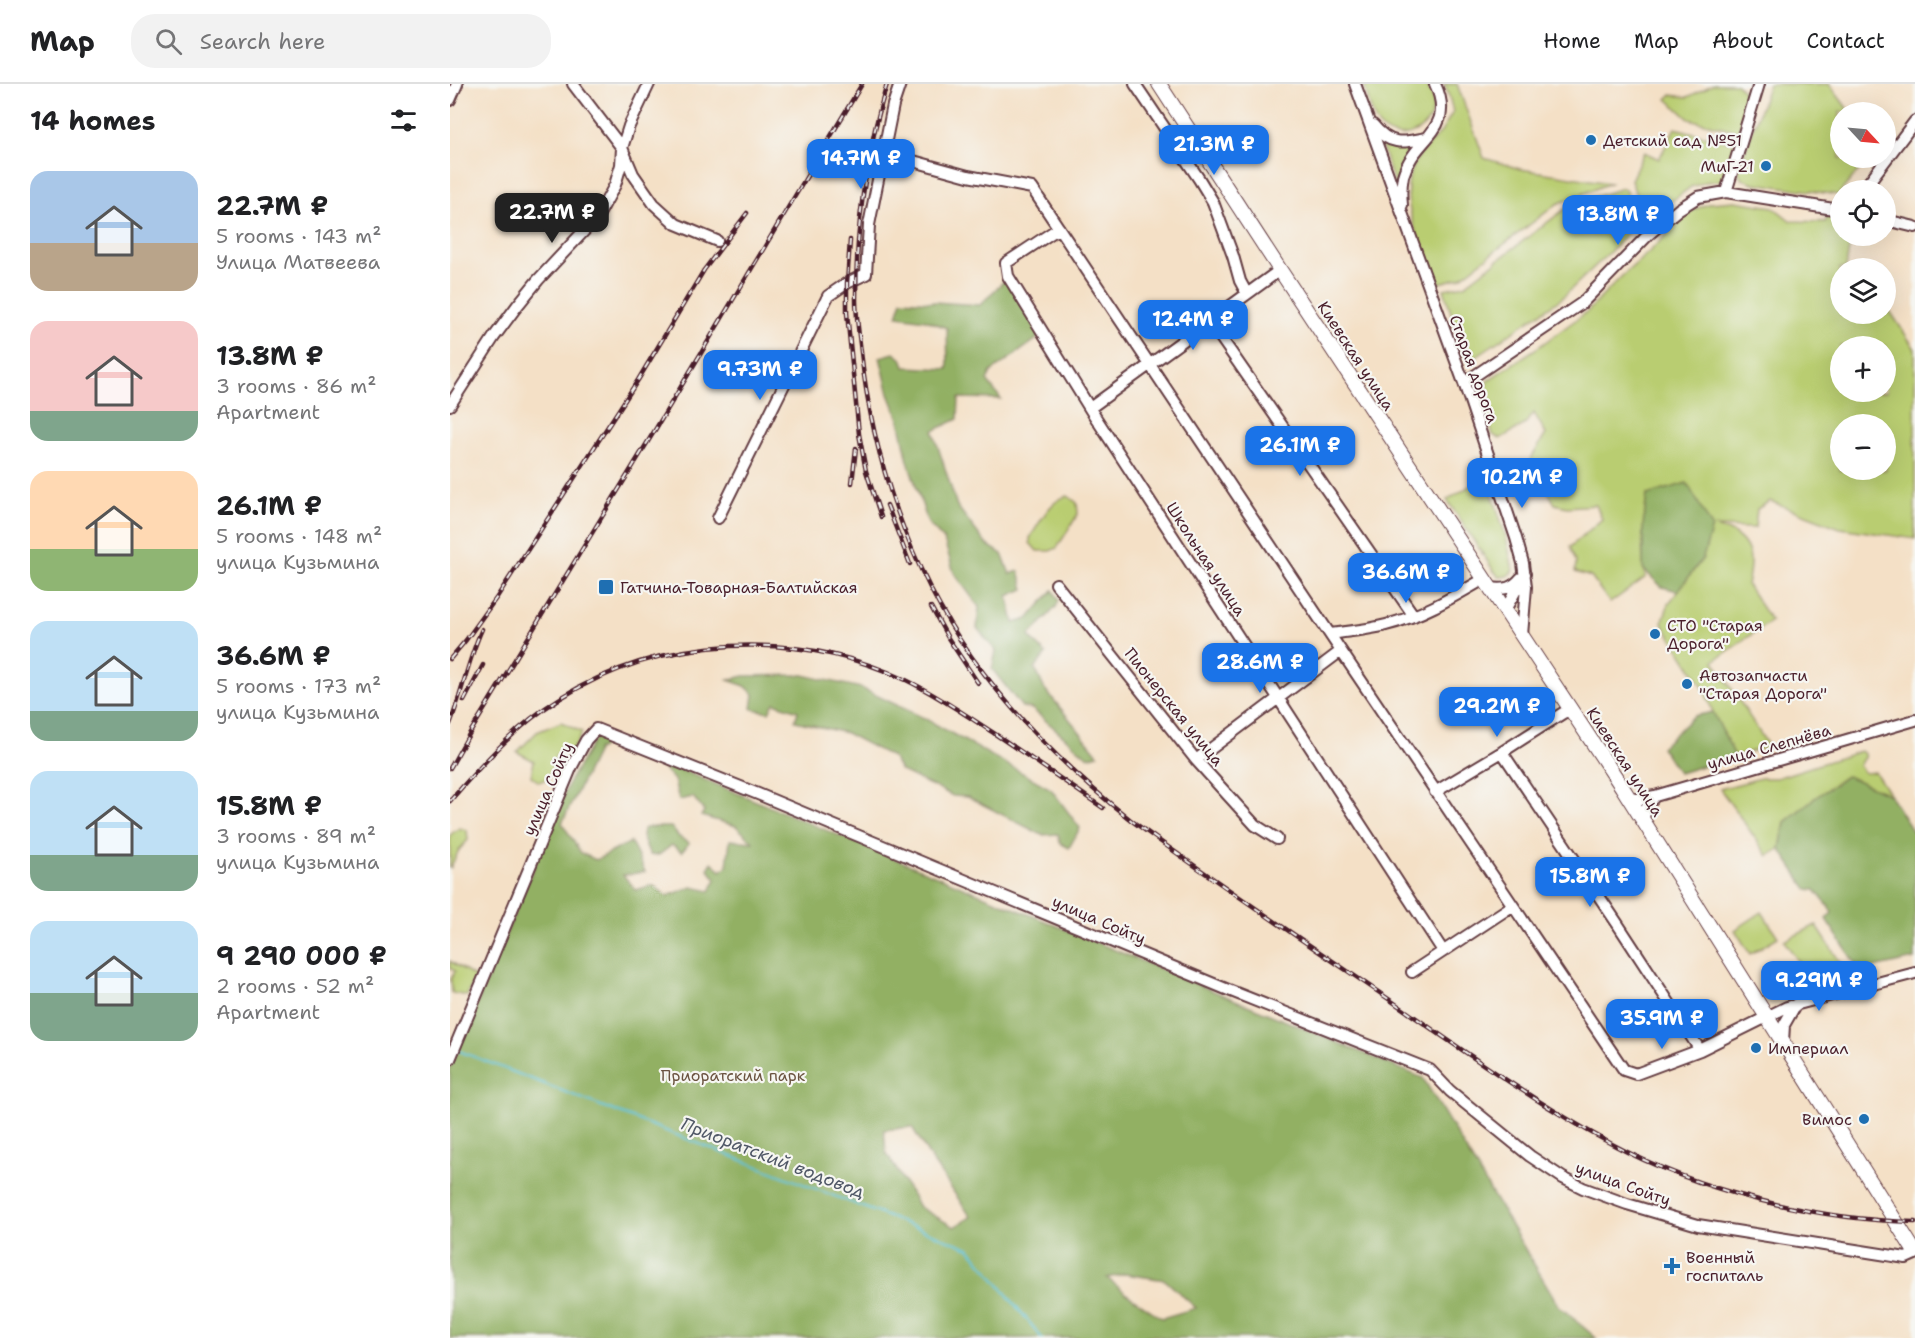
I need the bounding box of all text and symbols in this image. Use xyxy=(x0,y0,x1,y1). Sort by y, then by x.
search box xyxy=(131,14,551,68)
text: Map xyxy=(30,22,95,60)
icon: search xyxy=(152,25,185,58)
text: Search here xyxy=(200,27,325,56)
text: Home xyxy=(1543,27,1601,55)
text: Map xyxy=(1634,27,1679,55)
text: About xyxy=(1712,27,1773,55)
text: Contact xyxy=(1806,27,1885,55)
north arrow xyxy=(1830,102,1896,168)
map controls xyxy=(1830,102,1896,480)
text: 14 homes xyxy=(30,103,156,138)
icon: filters xyxy=(387,104,420,137)
pin: 21.3M ₽ xyxy=(1159,125,1269,176)
place label: Детский сад №51 xyxy=(1603,130,1742,151)
text: 21.3M ₽ xyxy=(1173,131,1255,157)
marker: Детский сад №51 xyxy=(1584,133,1598,147)
pin: 14.7M ₽ xyxy=(806,139,916,190)
text: 14.7M ₽ xyxy=(821,145,901,171)
place label: МиГ-21 xyxy=(1701,156,1754,177)
marker: МиГ-21 xyxy=(1759,159,1773,173)
button: locate xyxy=(1830,180,1896,246)
text: 22.7M ₽ xyxy=(216,188,328,223)
pin: 22.7M ₽ xyxy=(497,193,607,244)
icon: home xyxy=(78,195,150,267)
pin: 13.8M ₽ xyxy=(1563,195,1673,246)
text: 22.7M ₽ xyxy=(509,199,595,225)
text: 13.8M ₽ xyxy=(1577,201,1659,227)
text: 5 rooms · 143 m² xyxy=(216,223,381,249)
text: Улица Матвеева xyxy=(216,249,380,275)
button: layers xyxy=(1830,258,1896,324)
street label: Киевская улица xyxy=(1313,297,1399,415)
pin: 12.4M ₽ xyxy=(1138,300,1248,351)
text: 12.4M ₽ xyxy=(1152,306,1234,332)
street label: Старая дорога xyxy=(1445,312,1503,426)
button: + xyxy=(1830,336,1896,402)
text: 13.8M ₽ xyxy=(216,338,324,373)
icon: home xyxy=(78,345,150,417)
pin: 9.73M ₽ xyxy=(705,350,815,401)
text: 9.73M ₽ xyxy=(717,356,803,382)
text: 3 rooms · 86 m² xyxy=(216,373,376,399)
text: Apartment xyxy=(216,399,320,425)
button: − xyxy=(1830,414,1896,480)
pin: 26.1M ₽ xyxy=(1245,426,1355,477)
text: 26.1M ₽ xyxy=(1259,432,1341,458)
pin: 10.2M ₽ xyxy=(1467,458,1577,509)
text: 10.2M ₽ xyxy=(1481,464,1563,490)
text: 26.1M ₽ xyxy=(216,488,322,523)
icon: home xyxy=(78,495,150,567)
street label: Школьная улица xyxy=(1161,498,1251,620)
text: 5 rooms · 148 m² xyxy=(216,523,382,549)
text: улица Кузьмина xyxy=(216,549,379,575)
pin: 36.6M ₽ xyxy=(1351,553,1461,604)
text: 36.6M ₽ xyxy=(1362,559,1450,585)
place label: Гатчина-Товарная-Балтийская xyxy=(620,577,858,598)
marker: Гатчина-Товарная-Балтийская xyxy=(597,578,615,596)
place label: СТО "Старая Дорога" xyxy=(1667,615,1763,654)
marker: СТО "Старая Дорога" xyxy=(1648,627,1662,641)
text: 36.6M ₽ xyxy=(216,638,331,673)
pin: 28.6M ₽ xyxy=(1205,643,1315,694)
street label: Пионерская улица xyxy=(1120,644,1228,770)
icon: home xyxy=(78,645,150,717)
text: 28.6M ₽ xyxy=(1216,649,1304,675)
place label: Автозапчасти "Старая Дорога" xyxy=(1699,665,1827,704)
text: 5 rooms · 173 m² xyxy=(216,673,381,699)
marker: Автозапчасти "Старая Дорога" xyxy=(1680,677,1694,691)
pin: 29.2M ₽ xyxy=(1442,687,1552,738)
text: 29.2M ₽ xyxy=(1453,693,1541,719)
text: улица Кузьмина xyxy=(216,699,379,725)
street label: Киевская улица xyxy=(1582,703,1668,821)
street label: улица Слепнёва xyxy=(1705,719,1833,775)
street label: улица Сойту xyxy=(518,739,578,839)
text: 15.8M ₽ xyxy=(216,788,322,823)
icon: home xyxy=(78,795,150,867)
text: 3 rooms · 89 m² xyxy=(216,823,376,849)
text: улица Кузьмина xyxy=(216,849,379,875)
pin: 15.8M ₽ xyxy=(1535,857,1645,908)
text: 15.8M ₽ xyxy=(1549,863,1631,889)
street label: улица Сойту xyxy=(1049,891,1149,949)
text: 9 290 000 ₽ xyxy=(216,938,387,973)
icon: home xyxy=(78,945,150,1017)
pin: 9.29M ₽ xyxy=(1764,961,1874,1012)
text: 9.29M ₽ xyxy=(1775,967,1863,993)
text: 2 rooms · 52 m² xyxy=(216,973,374,999)
text: Apartment xyxy=(216,999,320,1025)
pin: 35.9M ₽ xyxy=(1607,999,1717,1050)
text: 35.9M ₽ xyxy=(1620,1005,1704,1031)
place label: Империал xyxy=(1768,1038,1848,1059)
marker: Империал xyxy=(1749,1041,1763,1055)
park label: Приоратский парк xyxy=(661,1065,806,1086)
place label: Вимос xyxy=(1802,1109,1852,1130)
water label: Приоратский водовод xyxy=(678,1112,868,1204)
marker: Вимос xyxy=(1857,1112,1871,1126)
street label: улица Сойту xyxy=(1572,1157,1674,1211)
place label: Военный госпиталь xyxy=(1686,1247,1763,1286)
marker: Военный госпиталь xyxy=(1663,1257,1681,1275)

